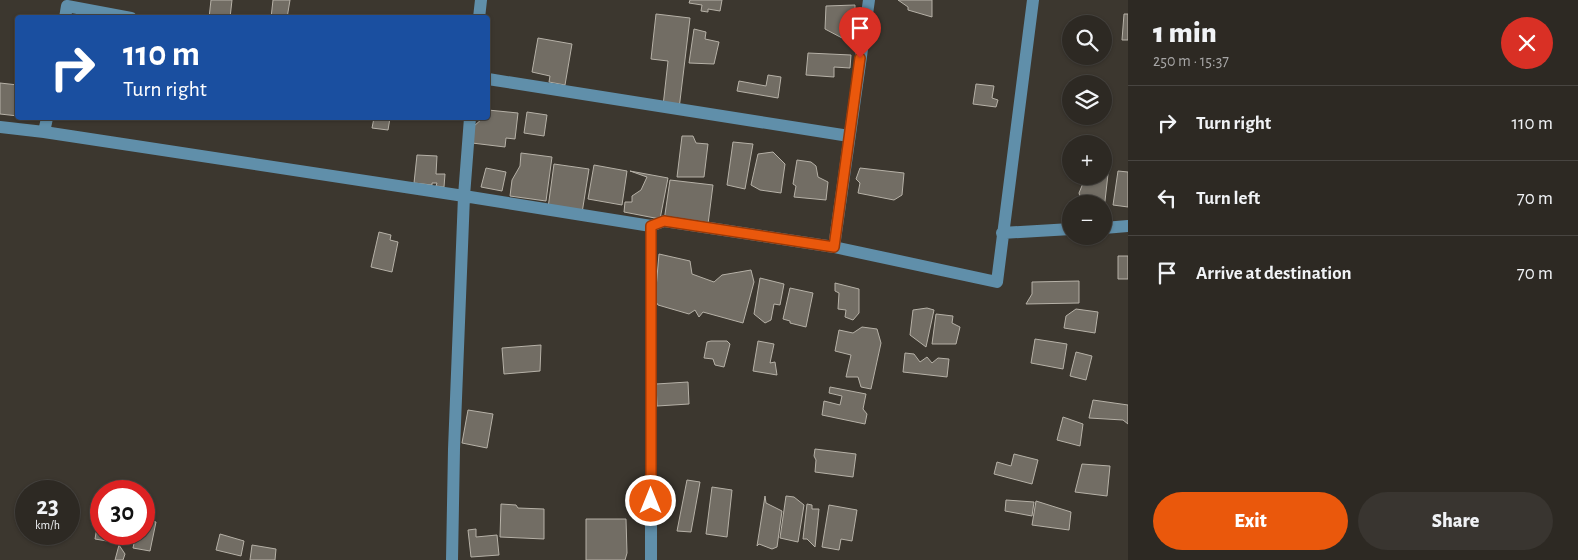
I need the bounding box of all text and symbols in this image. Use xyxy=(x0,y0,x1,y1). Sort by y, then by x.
pin xyxy=(839,7,881,58)
icon: arrive xyxy=(846,14,874,42)
map controls xyxy=(1062,15,1112,245)
button: search xyxy=(1062,15,1112,65)
button: close xyxy=(1501,17,1553,69)
text: 1 min xyxy=(1153,18,1217,48)
icon: right xyxy=(40,35,105,100)
text: 110 m xyxy=(123,37,200,72)
text: 250 m · 15:37 xyxy=(1153,53,1229,69)
button: layers xyxy=(1062,75,1112,125)
text: Turn right xyxy=(123,78,207,100)
icon: right xyxy=(1153,109,1181,137)
text: Turn right xyxy=(1196,114,1271,133)
text: 110 m xyxy=(1512,114,1553,133)
button: + xyxy=(1062,135,1112,185)
icon: left xyxy=(1153,184,1181,212)
text: Turn left xyxy=(1196,189,1260,208)
text: 70 m xyxy=(1517,189,1553,208)
button: − xyxy=(1062,195,1112,245)
icon: arrive xyxy=(1153,259,1181,287)
text: Arrive at destination xyxy=(1196,264,1352,283)
text: 70 m xyxy=(1517,264,1553,283)
position arrow xyxy=(624,474,676,526)
speed limit sign: 30 xyxy=(90,480,155,545)
button: Exit xyxy=(1153,492,1348,550)
button: Share xyxy=(1358,492,1553,550)
text: 23 xyxy=(36,494,59,519)
text: km/h xyxy=(35,519,60,531)

